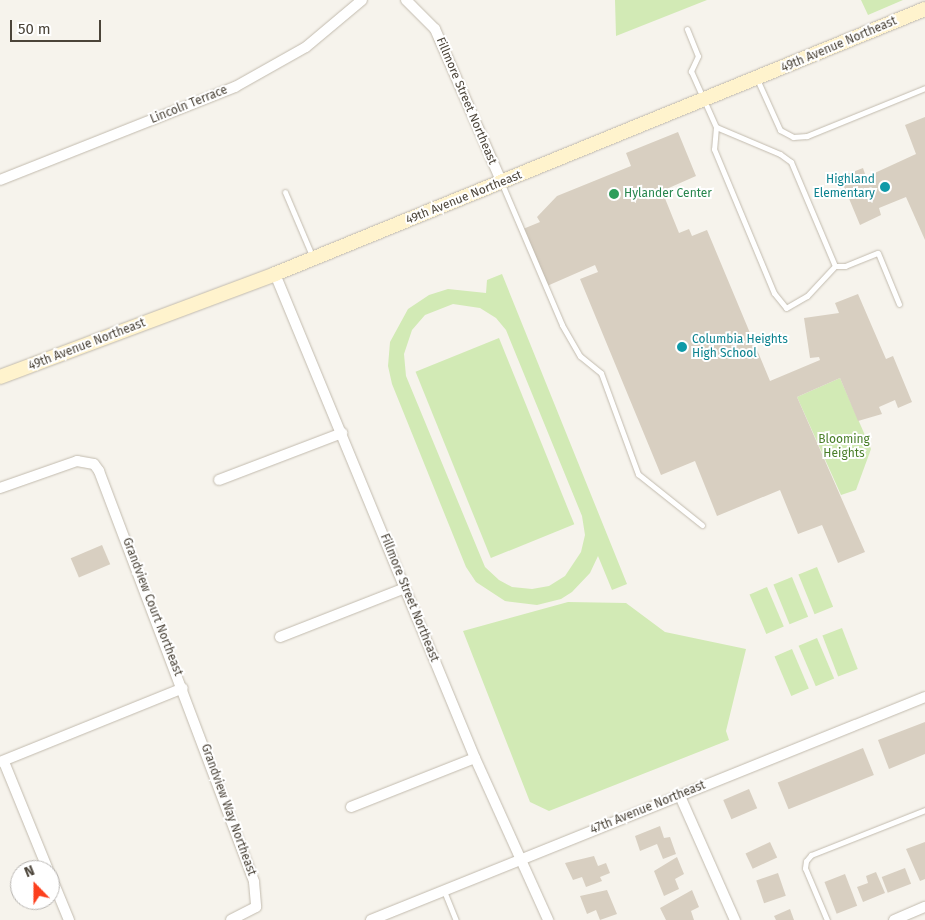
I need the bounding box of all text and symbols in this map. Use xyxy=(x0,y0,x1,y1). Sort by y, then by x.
scale bar xyxy=(12,10,104,42)
street label: 49th Avenue Northeast xyxy=(779,14,899,76)
text: 50 m xyxy=(18,20,51,38)
street label: Fillmore Street Northeast xyxy=(433,35,499,167)
street label: Lincoln Terrace xyxy=(148,83,230,127)
street label: 49th Avenue Northeast xyxy=(404,168,524,228)
place label: Highland Elementary xyxy=(814,173,875,201)
marker: Highland Elementary xyxy=(879,181,891,193)
place label: Hylander Center xyxy=(624,187,712,201)
marker: Hylander Center xyxy=(608,188,620,200)
street label: 49th Avenue Northeast xyxy=(27,316,147,374)
place label: Columbia Heights High School xyxy=(692,333,788,361)
marker: Columbia Heights High School xyxy=(676,341,688,353)
park label: Blooming Heights xyxy=(818,433,870,461)
street label: Fillmore Street Northeast xyxy=(377,532,441,664)
street label: Grandview Court Northeast xyxy=(119,536,185,678)
street label: Grandview Way Northeast xyxy=(197,742,259,878)
street label: 47th Avenue Northeast xyxy=(588,778,708,838)
north arrow xyxy=(10,860,60,910)
text: N xyxy=(22,862,37,881)

